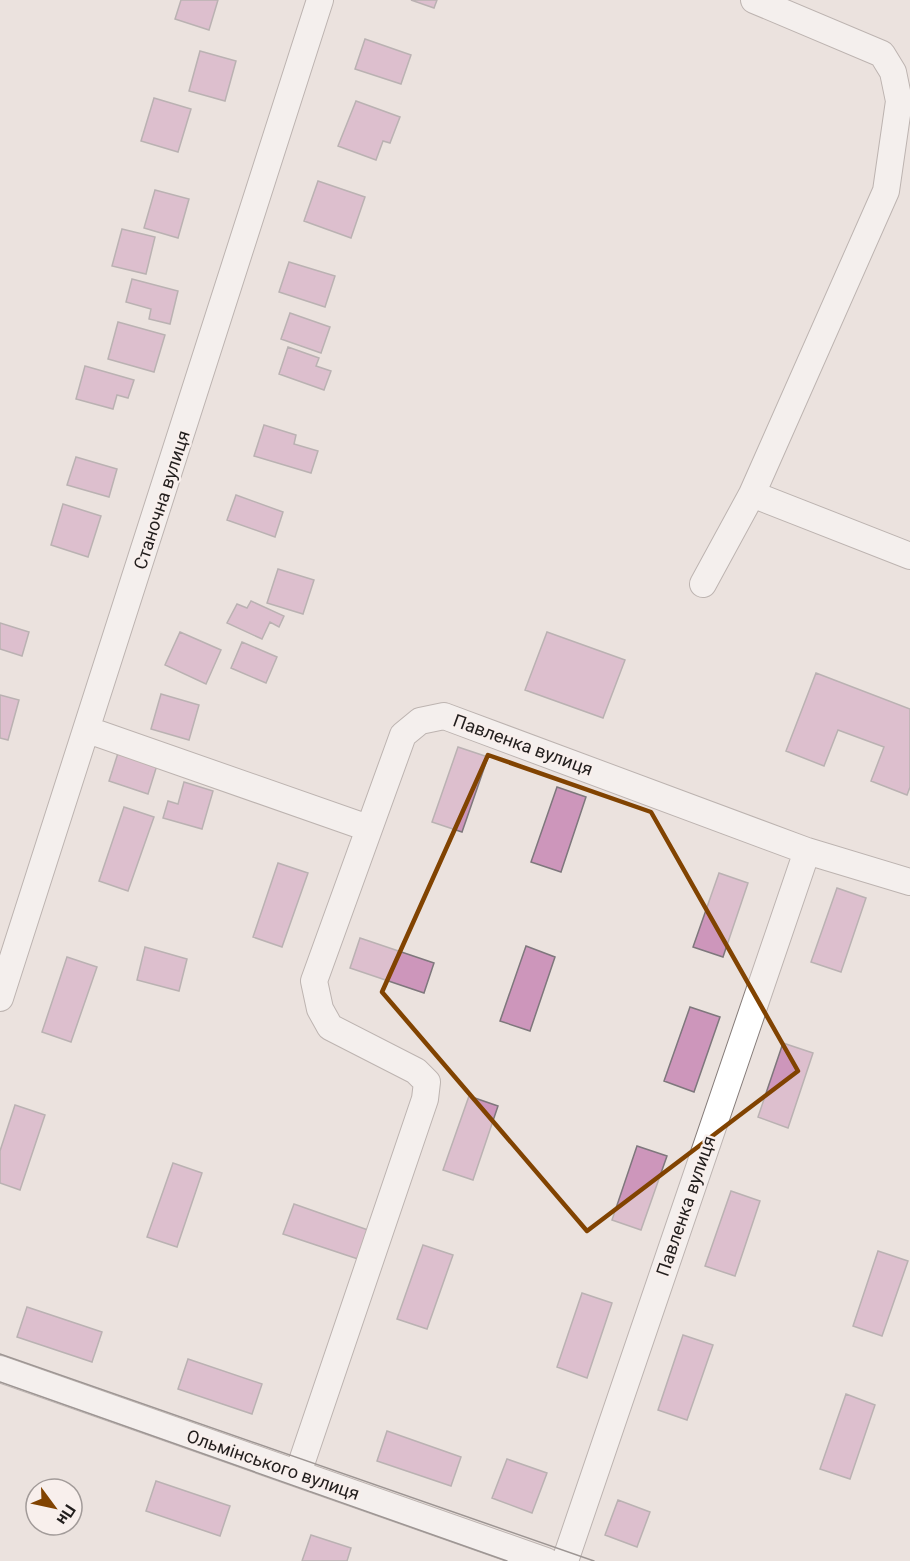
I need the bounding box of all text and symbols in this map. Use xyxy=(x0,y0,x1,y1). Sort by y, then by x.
street label: Станочна вулиця xyxy=(129,428,194,572)
street label: Павленка вулиця xyxy=(450,710,596,780)
street label: Павленка вулиця xyxy=(652,1133,719,1279)
street label: Ольмінського вулиця xyxy=(184,1425,362,1504)
north arrow xyxy=(24,1477,84,1537)
text: Пн xyxy=(53,1501,80,1529)

